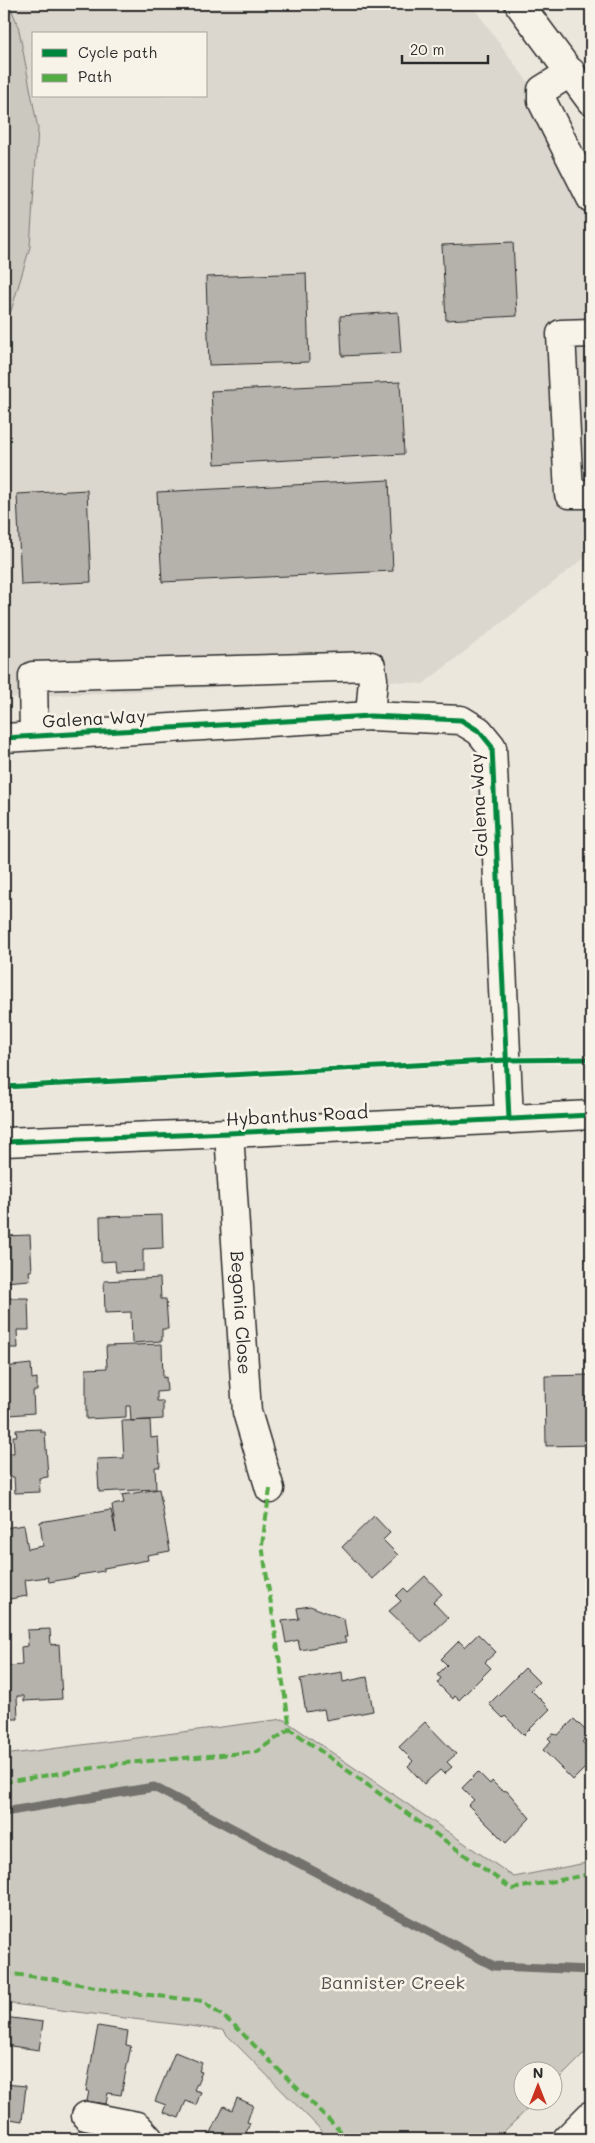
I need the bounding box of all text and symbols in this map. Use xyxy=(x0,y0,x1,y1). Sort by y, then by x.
legend xyxy=(32,32,208,98)
scale bar xyxy=(402,32,489,64)
text: 20 m xyxy=(410,39,444,59)
text: Cycle path xyxy=(78,42,157,62)
text: Path xyxy=(78,66,112,86)
street label: Galena Way xyxy=(42,703,146,733)
street label: Galena Way xyxy=(463,753,493,857)
street label: Hybanthus Road xyxy=(225,1099,369,1131)
street label: Begonia Close xyxy=(226,1250,258,1375)
park label: Bannister Creek xyxy=(321,1970,465,1994)
north arrow xyxy=(512,2060,562,2110)
text: N xyxy=(533,2063,543,2082)

